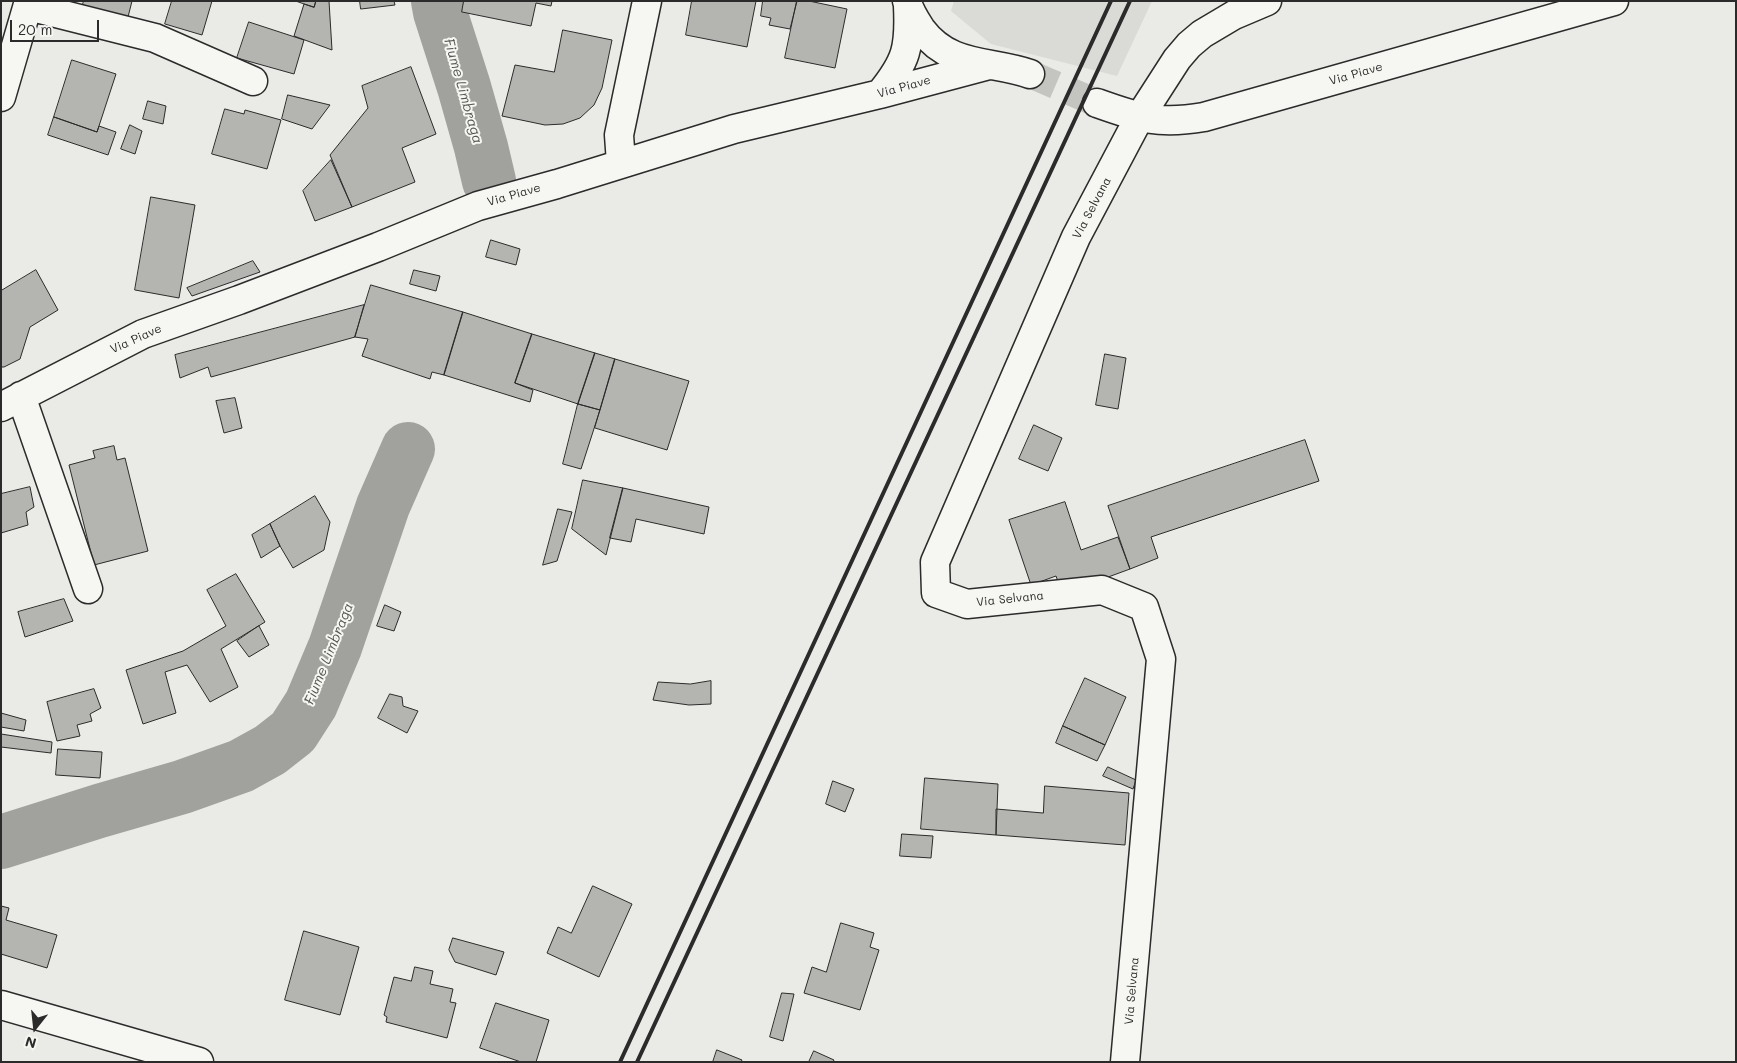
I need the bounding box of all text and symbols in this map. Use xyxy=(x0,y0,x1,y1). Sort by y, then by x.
scale bar xyxy=(12,10,101,42)
text: 20 m xyxy=(18,19,52,39)
water label: Fiume Limbraga xyxy=(440,37,486,145)
street label: Via Piave xyxy=(1328,60,1384,88)
street label: Via Piave xyxy=(876,73,932,101)
street label: Via Selvana xyxy=(1070,175,1114,241)
street label: Via Piave xyxy=(486,181,542,209)
street label: Via Piave xyxy=(108,321,164,357)
street label: Via Selvana xyxy=(976,588,1044,610)
water label: Fiume Limbraga xyxy=(301,601,357,707)
street label: Via Selvana xyxy=(1122,957,1142,1025)
north arrow xyxy=(10,1003,60,1053)
text: N xyxy=(23,1032,38,1054)

